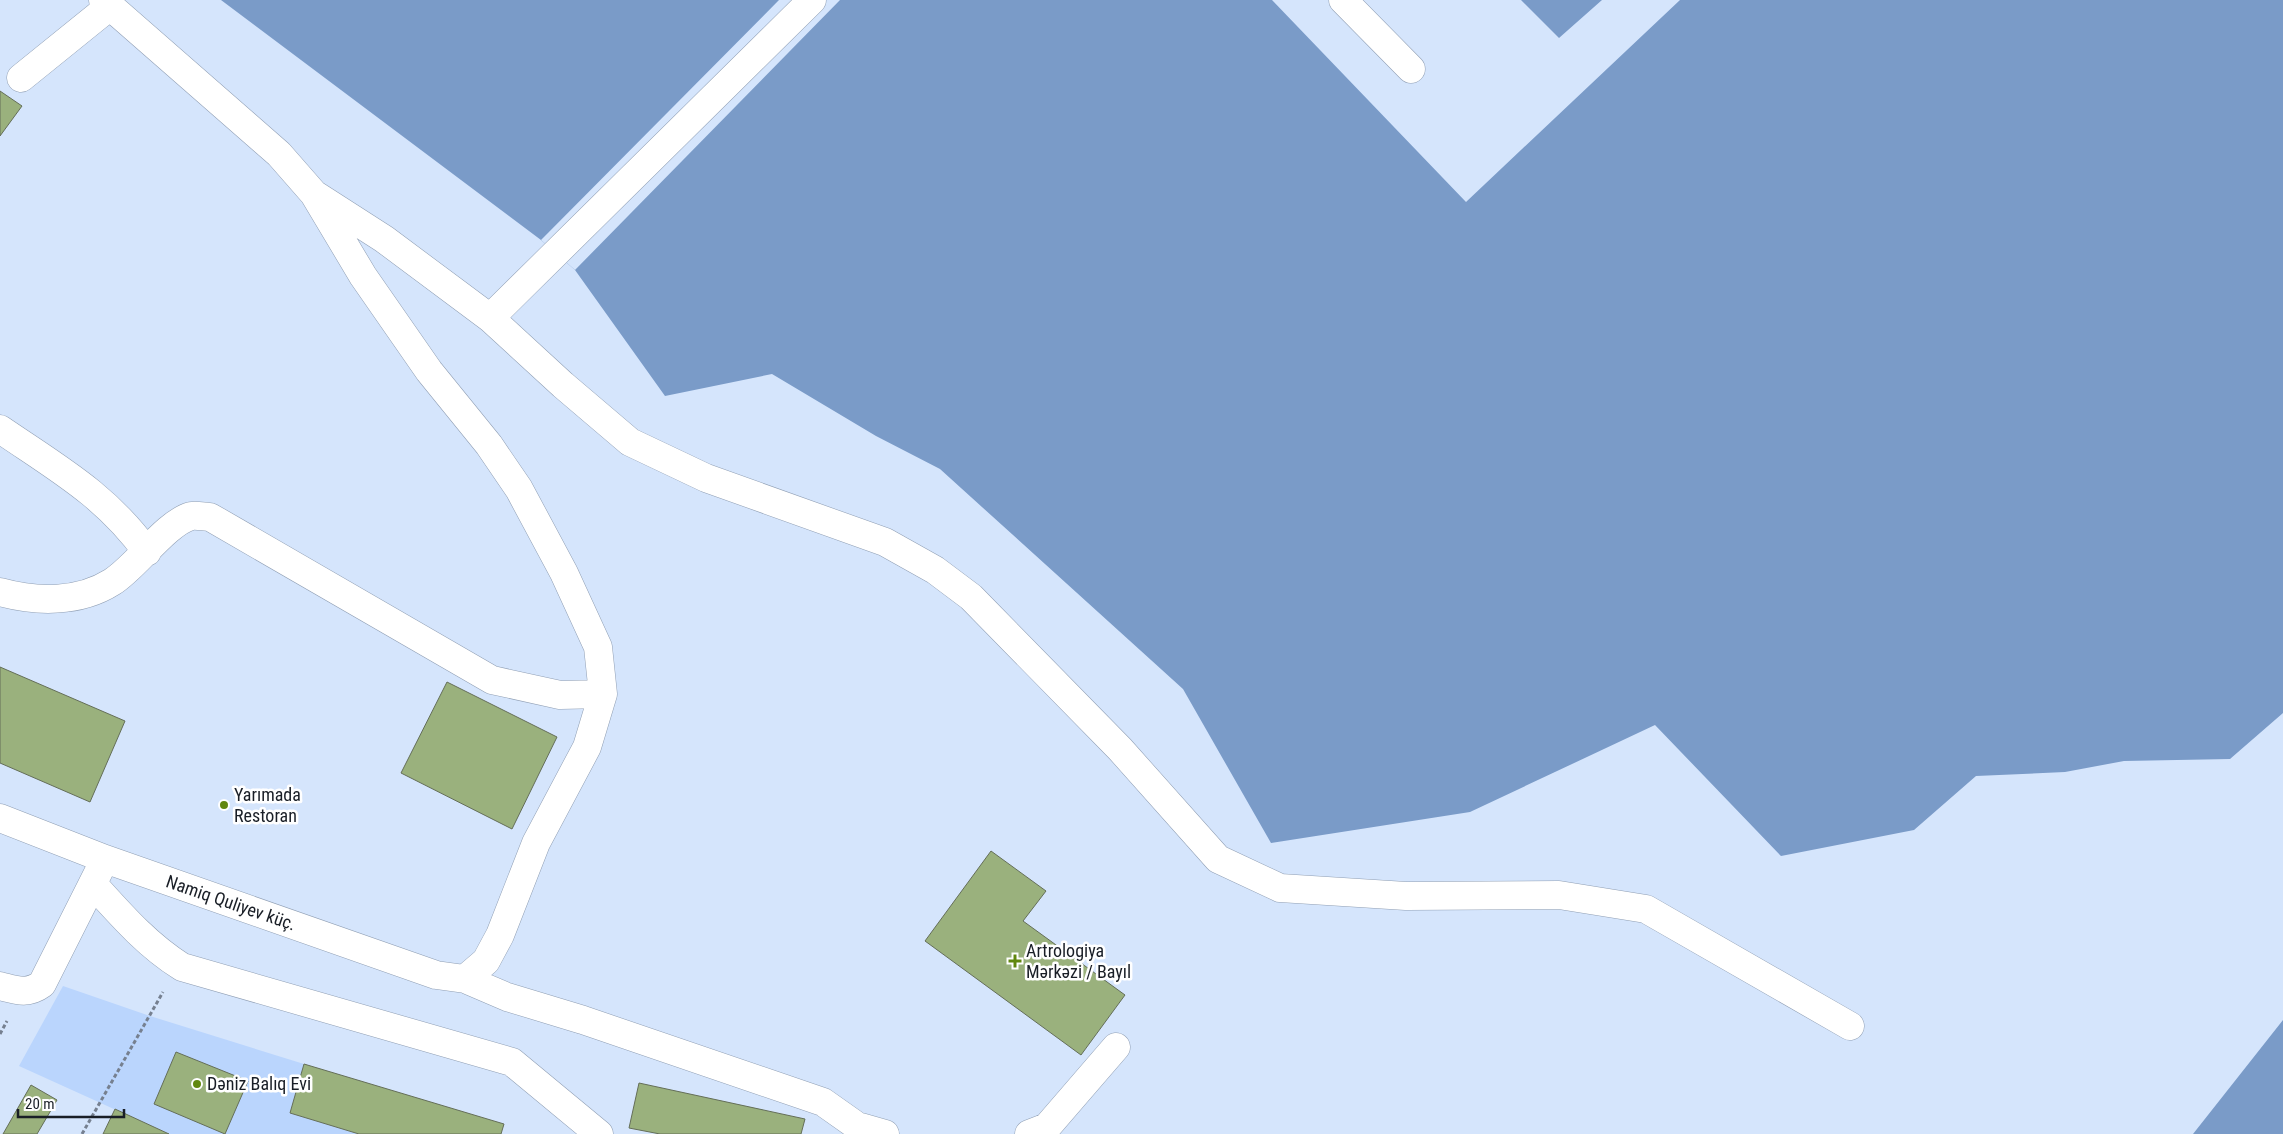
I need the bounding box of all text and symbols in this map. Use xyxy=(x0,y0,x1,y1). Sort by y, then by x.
place label: Yarımada Restoran xyxy=(234,784,301,826)
marker: Yarımada Restoran xyxy=(218,799,230,811)
street label: Namiq Quliyev küç. xyxy=(164,870,299,935)
place label: Artrologiya Mərkəzi / Bayıl xyxy=(1026,940,1131,982)
marker: Artrologiya Mərkəzi / Bayıl xyxy=(1008,954,1022,968)
place label: Dəniz Balıq Evi xyxy=(207,1073,311,1094)
marker: Dəniz Balıq Evi xyxy=(191,1078,203,1090)
scale bar xyxy=(18,1086,124,1118)
text: 20 m xyxy=(25,1095,55,1113)

